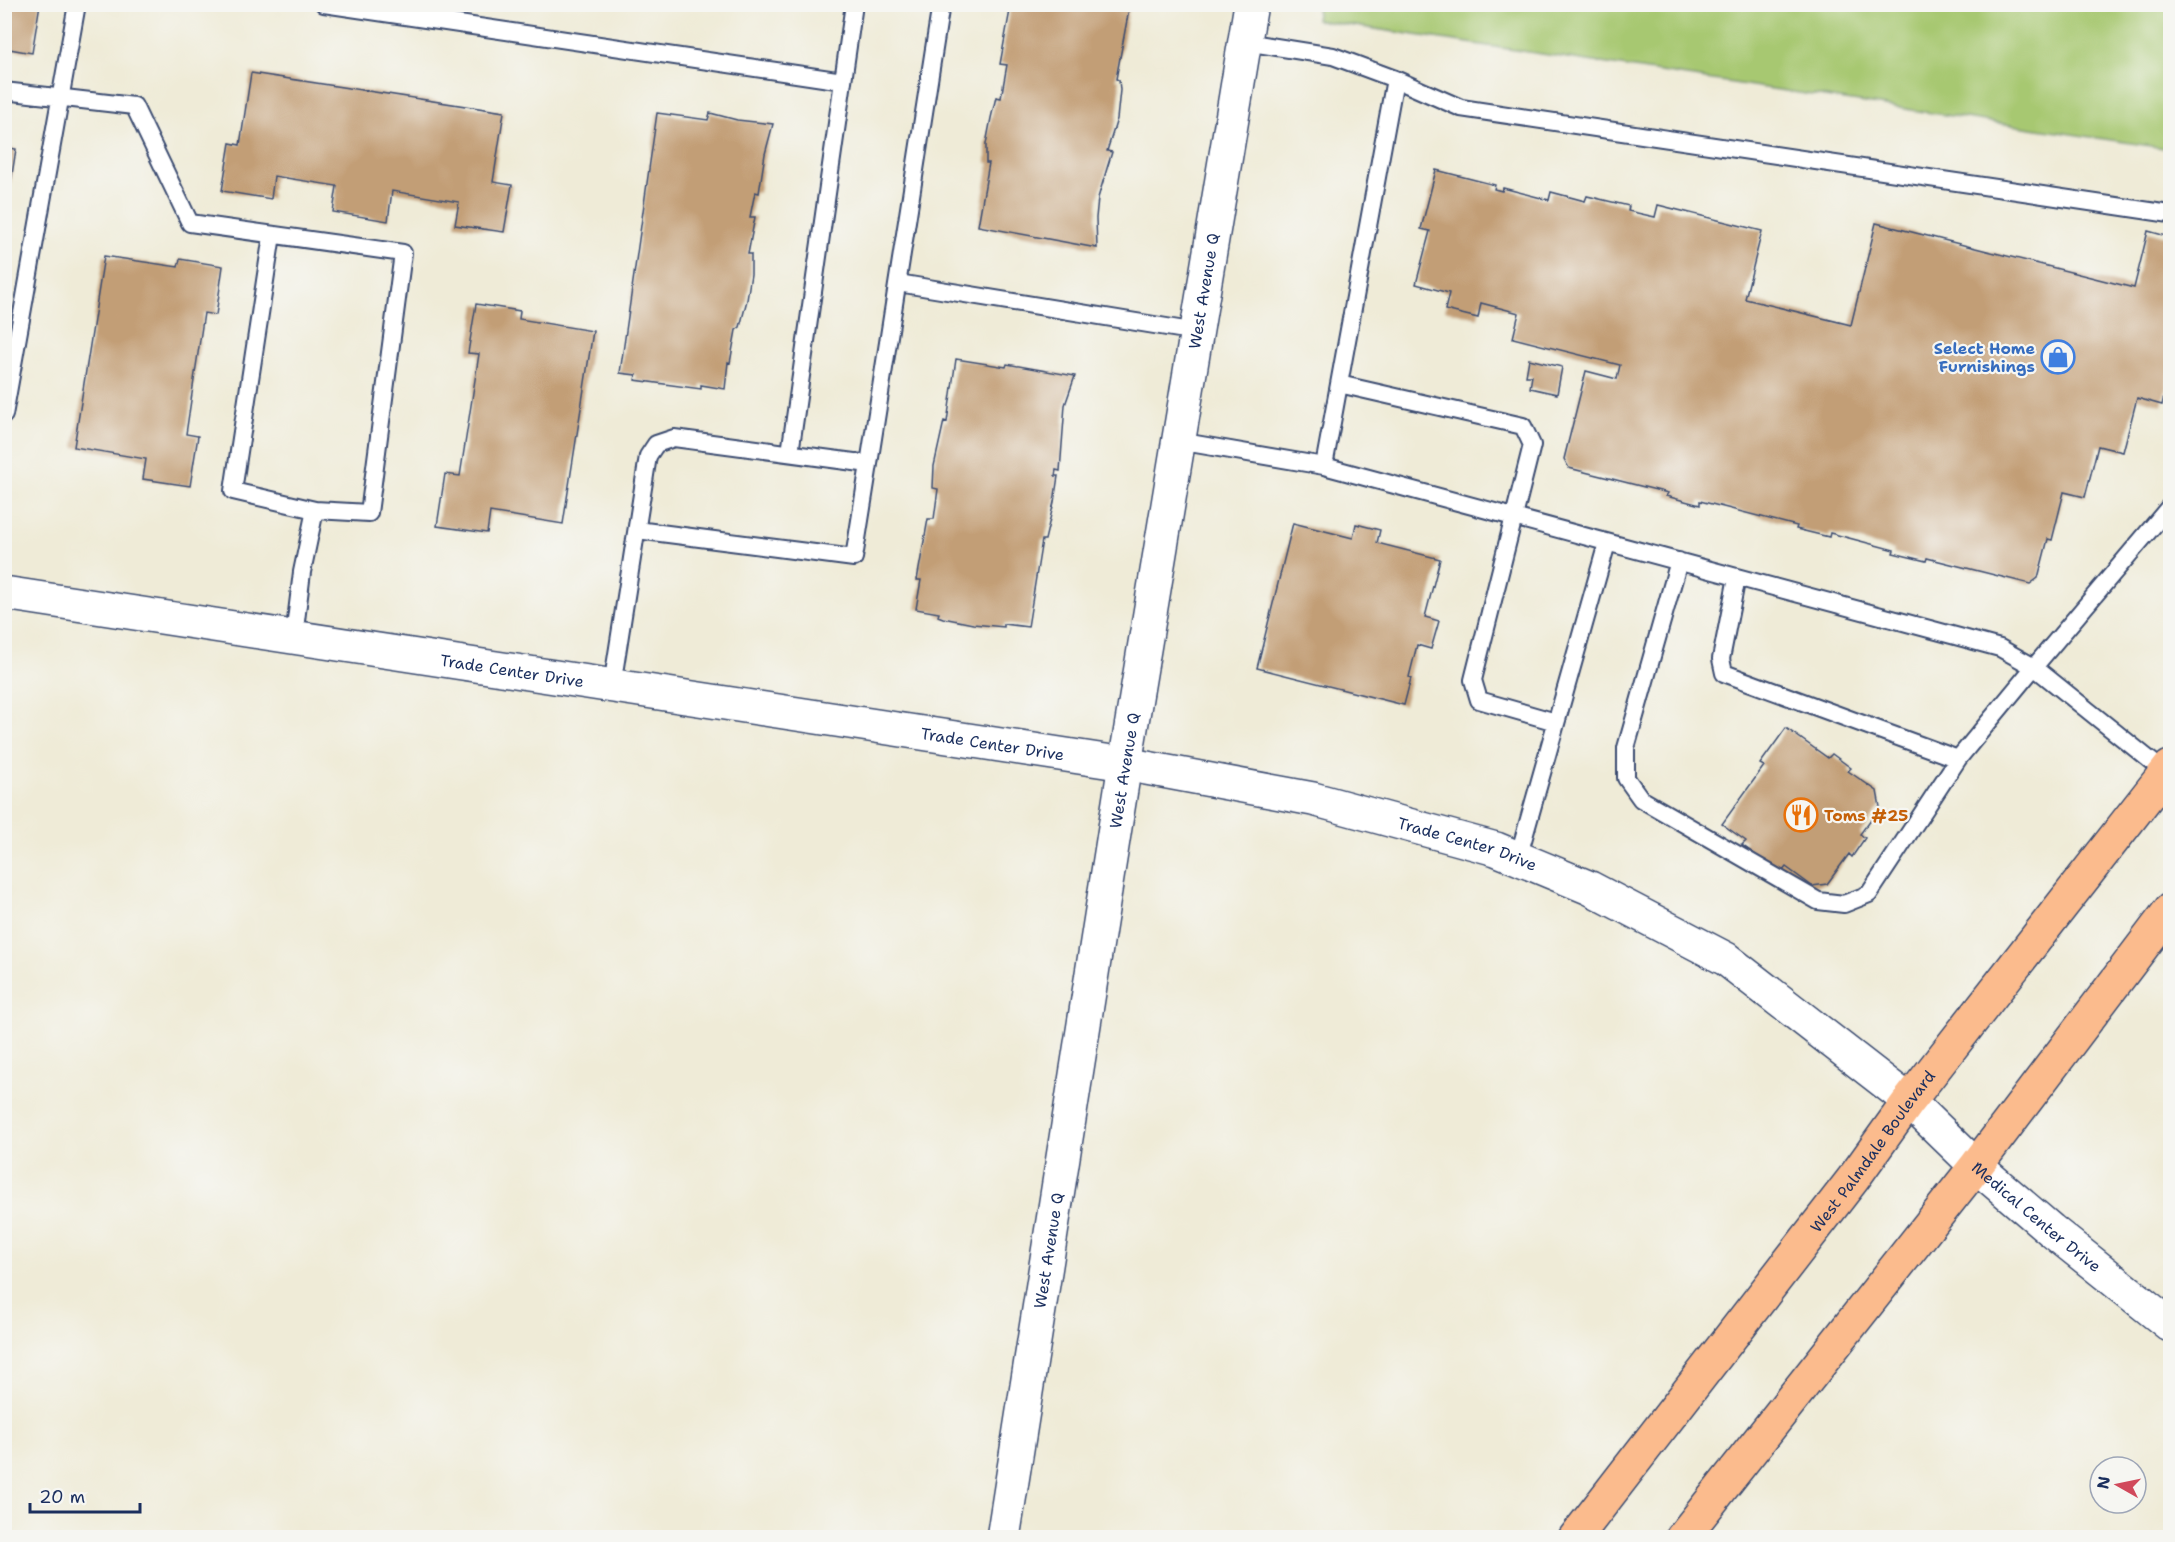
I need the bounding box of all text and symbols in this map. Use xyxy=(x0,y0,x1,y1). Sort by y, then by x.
street label: West Avenue Q xyxy=(1183,231,1223,351)
place label: Select Home Furnishings xyxy=(1934,338,2035,377)
shop icon: Select Home Furnishings xyxy=(2040,339,2076,375)
street label: Trade Center Drive xyxy=(439,649,585,692)
street label: West Avenue Q xyxy=(1104,711,1144,830)
street label: Trade Center Drive xyxy=(919,722,1066,765)
restaurant icon: Toms #25 xyxy=(1783,797,1819,833)
place label: Toms #25 xyxy=(1824,805,1908,826)
street label: Trade Center Drive xyxy=(1395,812,1540,875)
street label: West Palmdale Boulevard xyxy=(1805,1066,1940,1236)
street label: Medical Center Drive xyxy=(1968,1157,2106,1277)
street label: West Avenue Q xyxy=(1029,1191,1068,1310)
north arrow xyxy=(2088,1455,2148,1515)
text: N xyxy=(2092,1475,2115,1491)
scale bar xyxy=(30,1476,140,1514)
text: 20 m xyxy=(39,1485,85,1509)

